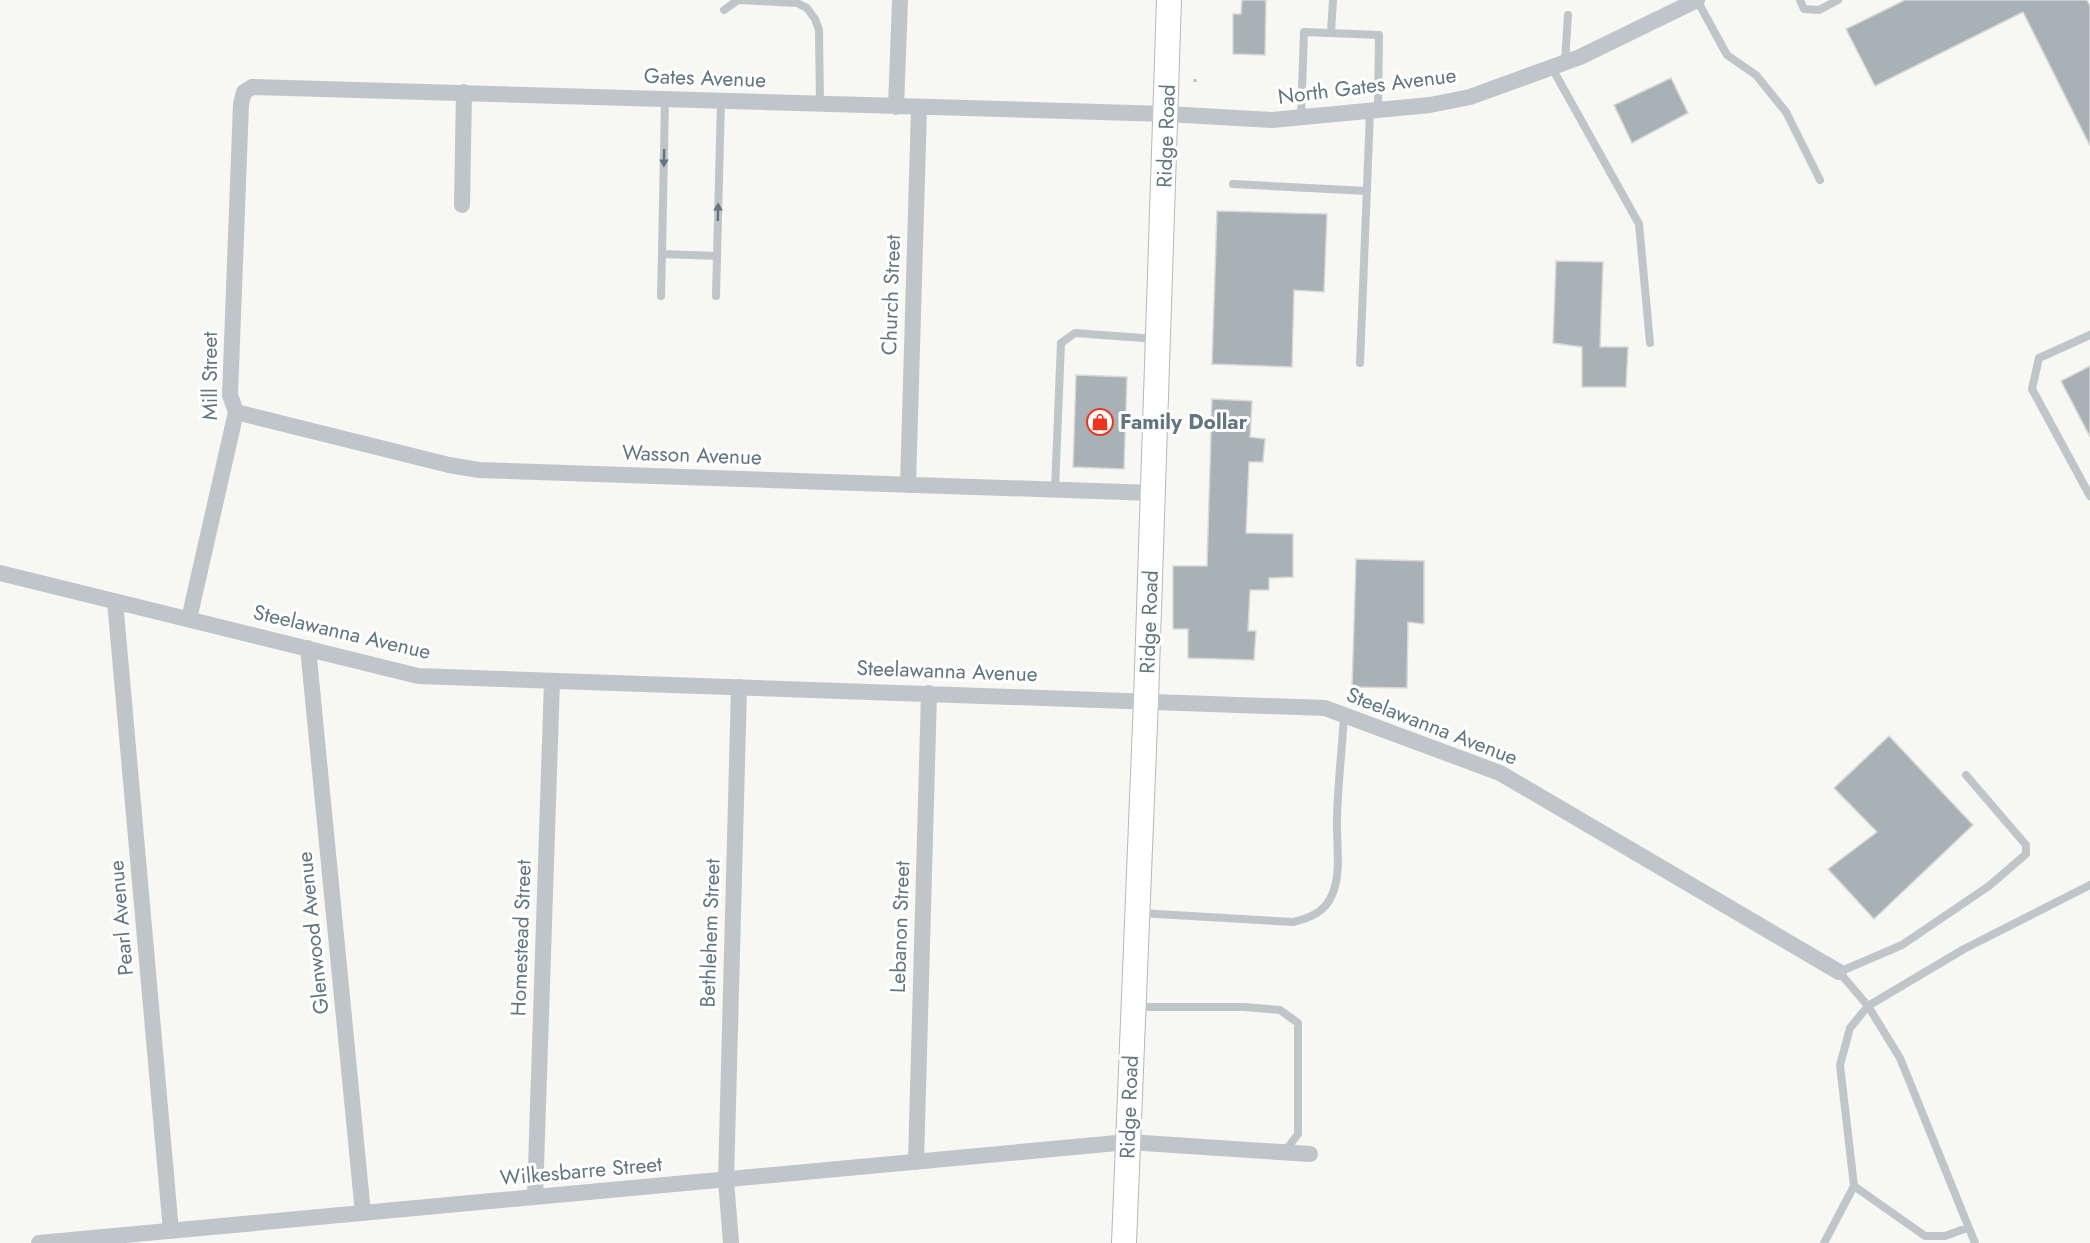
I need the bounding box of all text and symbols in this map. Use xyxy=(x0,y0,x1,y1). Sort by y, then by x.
street label: North Gates Avenue xyxy=(1276,60,1458,112)
street label: Gates Avenue xyxy=(643,61,767,95)
street label: Ridge Road xyxy=(1149,84,1183,188)
one-way arrow xyxy=(659,148,669,167)
one-way arrow xyxy=(713,202,723,221)
street label: Church Street xyxy=(874,234,908,356)
street label: Mill Street xyxy=(195,332,225,420)
shop icon: Family Dollar xyxy=(1085,407,1115,437)
place label: Family Dollar xyxy=(1120,407,1248,437)
street label: Wasson Avenue xyxy=(622,438,763,472)
street label: Ridge Road xyxy=(1132,570,1166,674)
street label: Steelawanna Avenue xyxy=(250,597,434,667)
street label: Steelawanna Avenue xyxy=(856,653,1038,689)
street label: Steelawanna Avenue xyxy=(1342,680,1522,773)
street label: Glenwood Avenue xyxy=(290,850,336,1016)
street label: Bethlehem Street xyxy=(692,858,728,1008)
street label: Pearl Avenue xyxy=(101,859,141,977)
street label: Homestead Street xyxy=(503,859,539,1017)
street label: Lebanon Street xyxy=(883,860,917,994)
street label: Ridge Road xyxy=(1112,1055,1146,1159)
street label: Wilkesbarre Street xyxy=(499,1149,663,1193)

